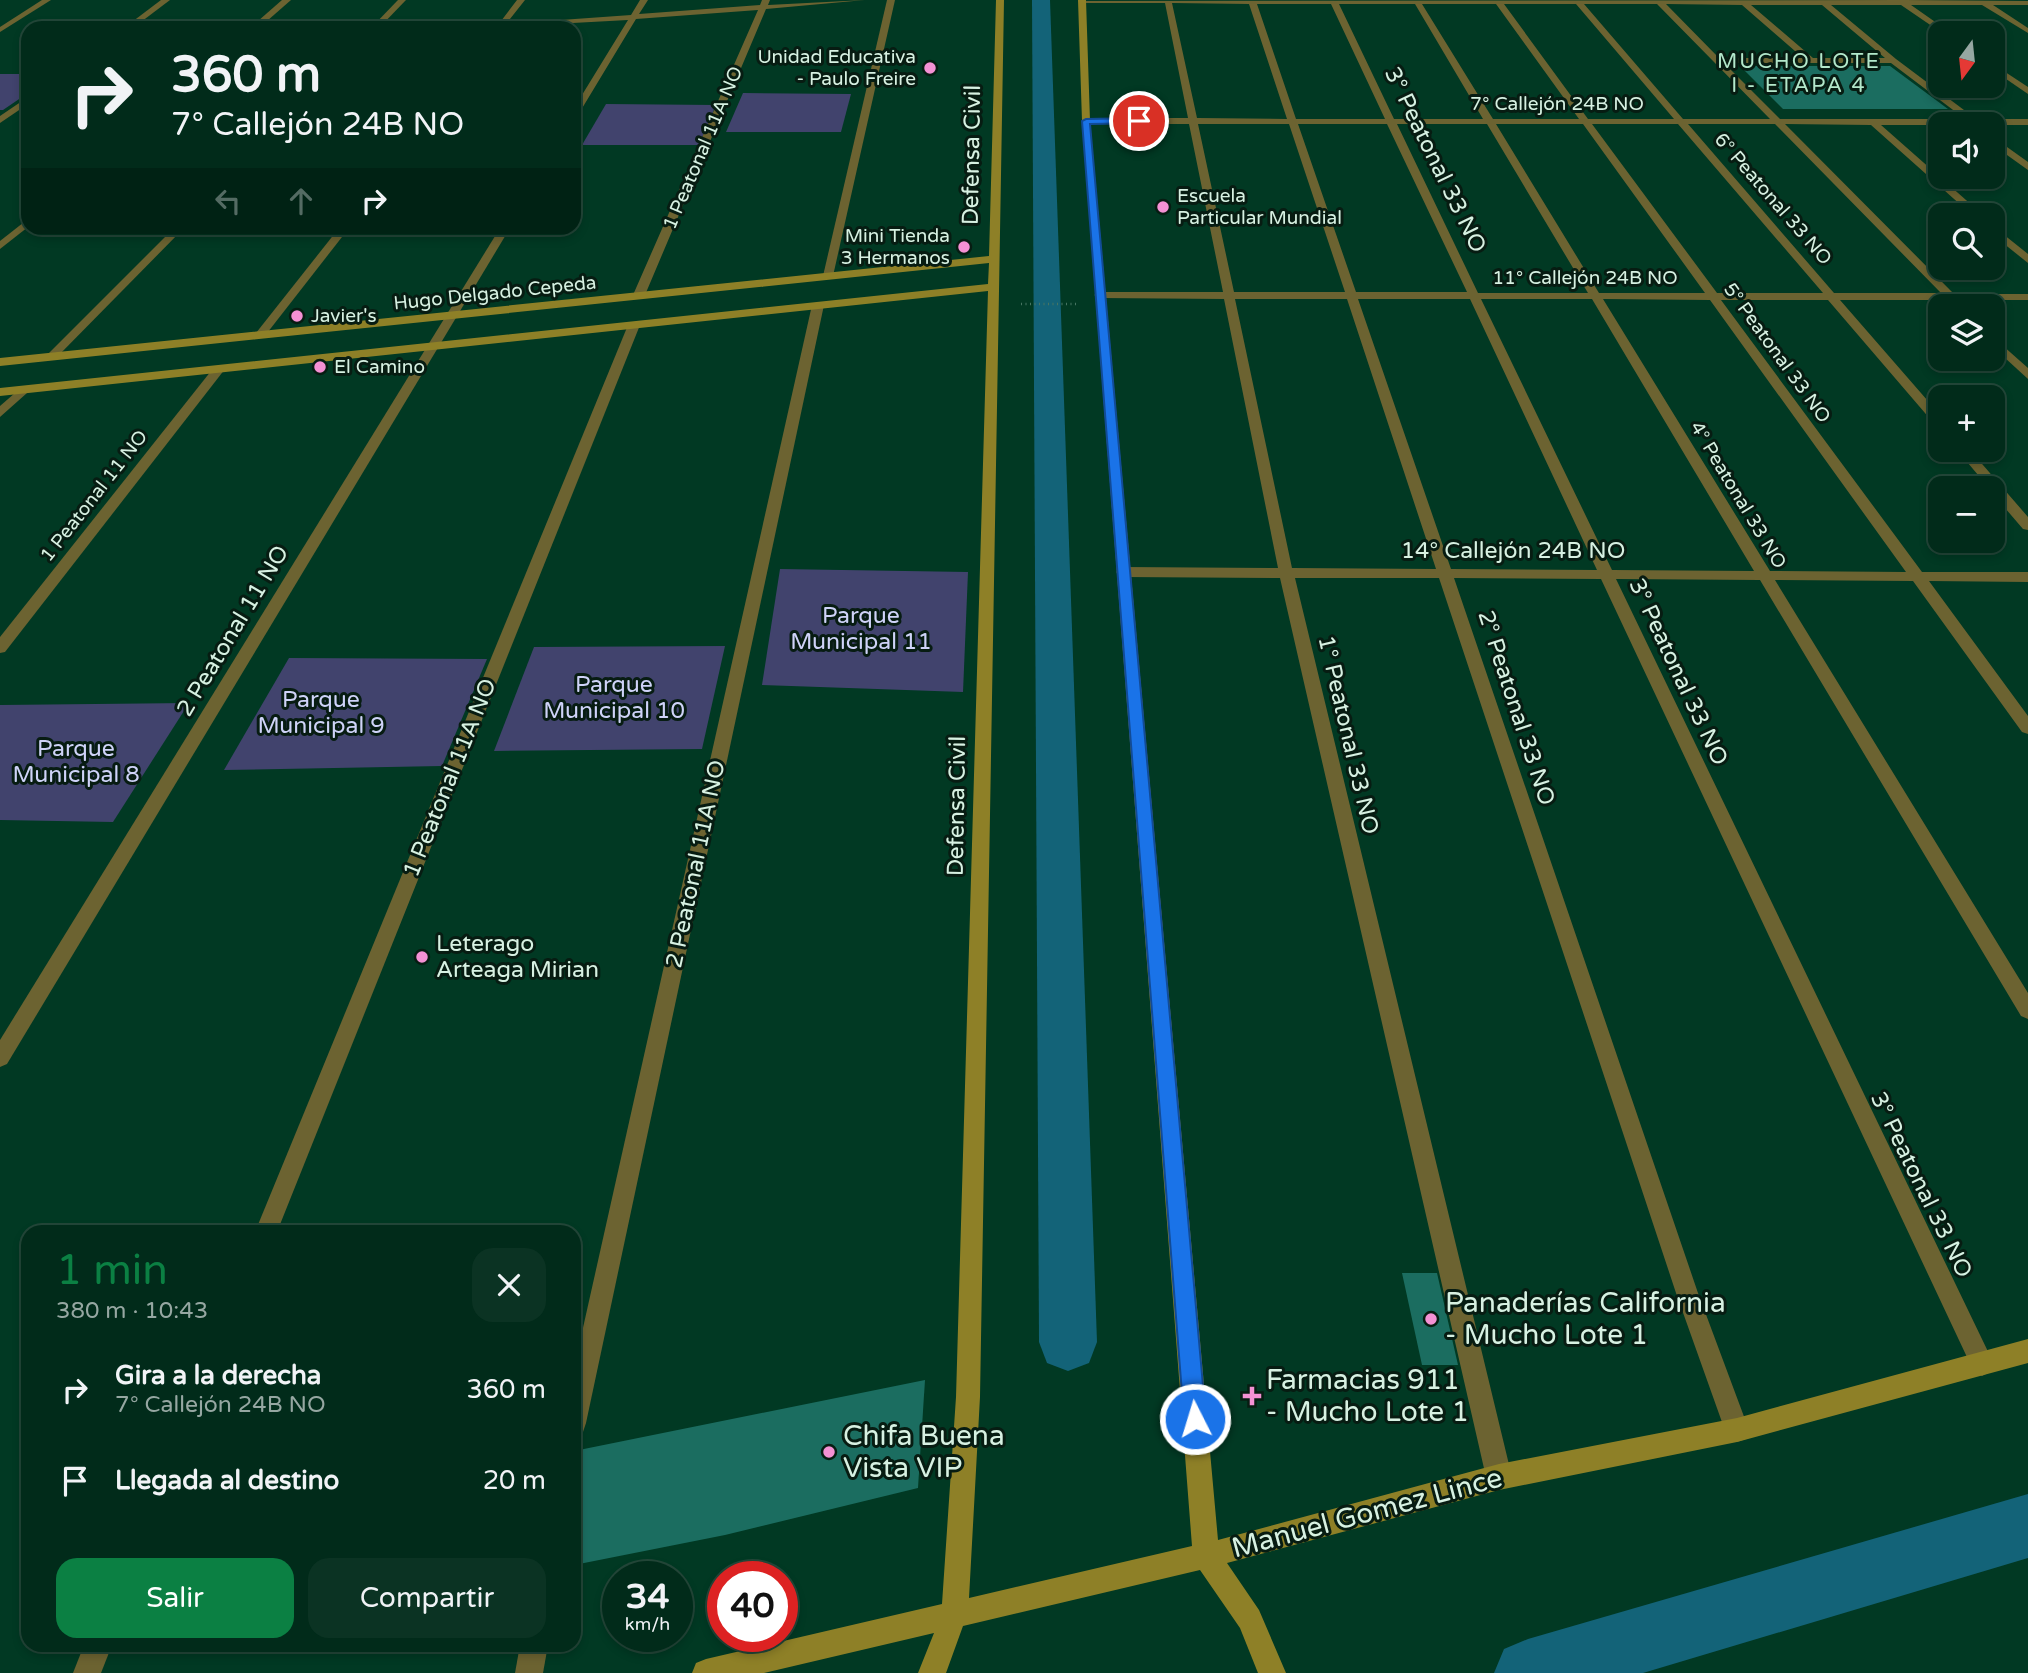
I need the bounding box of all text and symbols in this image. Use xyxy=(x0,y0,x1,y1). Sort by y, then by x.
north arrow xyxy=(1928,21,2006,98)
map controls xyxy=(1928,21,2005,553)
text: 360 m xyxy=(171,46,321,105)
place label: Unidad Educativa - Paulo Freire xyxy=(757,46,916,90)
icon: right xyxy=(56,49,147,140)
district label: MUCHO LOTE I - ETAPA 4 xyxy=(1717,49,1881,98)
marker: Unidad Educativa - Paulo Freire xyxy=(922,60,938,76)
street label: 1 Peatonal 11A NO xyxy=(659,63,747,233)
street label: 3° Peatonal 33 NO xyxy=(1378,63,1492,257)
street label: Defensa Civil xyxy=(957,85,987,225)
pin xyxy=(1109,91,1169,151)
street label: 7° Callejón 24B NO xyxy=(1470,93,1644,115)
icon: arrive xyxy=(1120,102,1158,140)
text: 7° Callejón 24B NO xyxy=(171,106,464,144)
button: sound xyxy=(1928,112,2005,189)
street label: 6° Peatonal 33 NO xyxy=(1710,129,1836,269)
icon: left xyxy=(209,182,247,220)
icon: ahead xyxy=(282,182,320,220)
icon: right xyxy=(355,182,393,220)
place label: Escuela Particular Mundial xyxy=(1177,185,1342,229)
marker: Escuela Particular Mundial xyxy=(1155,199,1171,215)
button: search xyxy=(1928,203,2005,280)
place label: Mini Tienda 3 Hermanos xyxy=(841,225,950,269)
marker: Mini Tienda 3 Hermanos xyxy=(956,239,972,255)
street label: 11° Callejón 24B NO xyxy=(1492,267,1678,289)
street label: Hugo Delgado Cepeda xyxy=(393,271,597,315)
street label: 5° Peatonal 33 NO xyxy=(1719,279,1835,427)
button: layers xyxy=(1928,294,2005,371)
place label: Javier's xyxy=(311,305,377,327)
marker: Javier's xyxy=(289,308,305,324)
place label: El Camino xyxy=(334,356,425,378)
marker: El Camino xyxy=(312,359,328,375)
button: + xyxy=(1928,385,2005,462)
street label: 4° Peatonal 33 NO xyxy=(1685,417,1791,573)
street label: 1 Peatonal 11 NO xyxy=(36,426,152,566)
button: − xyxy=(1928,476,2005,553)
street label: 14° Callejón 24B NO xyxy=(1401,537,1625,565)
street label: 2 Peatonal 11 NO xyxy=(171,540,295,722)
street label: 3° Peatonal 33 NO xyxy=(1622,574,1734,770)
park label: Parque Municipal 11 xyxy=(790,602,932,656)
street label: 2° Peatonal 33 NO xyxy=(1471,607,1561,809)
street label: 1° Peatonal 33 NO xyxy=(1312,633,1384,837)
park label: Parque Municipal 10 xyxy=(543,671,685,725)
street label: 1 Peatonal 11A NO xyxy=(397,675,503,881)
park label: Parque Municipal 9 xyxy=(257,686,385,740)
park label: Parque Municipal 8 xyxy=(12,735,140,789)
street label: Defensa Civil xyxy=(942,736,972,876)
street label: 2 Peatonal 11A NO xyxy=(660,758,732,970)
place label: Leterago Arteaga Mirian xyxy=(436,930,599,984)
marker: Leterago Arteaga Mirian xyxy=(414,949,430,965)
street label: 3° Peatonal 33 NO xyxy=(1864,1088,1978,1282)
text: 1 min xyxy=(56,1245,168,1296)
button: close xyxy=(472,1248,546,1322)
place label: Panaderías California - Mucho Lote 1 xyxy=(1445,1286,1726,1352)
text: 380 m · 10:43 xyxy=(56,1297,208,1325)
marker: Panaderías California - Mucho Lote 1 xyxy=(1423,1311,1439,1327)
text: Gira a la derecha xyxy=(115,1360,321,1391)
place label: Farmacias 911 - Mucho Lote 1 xyxy=(1266,1363,1469,1429)
icon: right xyxy=(56,1371,94,1409)
text: 360 m xyxy=(466,1374,546,1405)
position arrow xyxy=(1158,1382,1232,1456)
marker: Farmacias 911 - Mucho Lote 1 xyxy=(1244,1388,1260,1404)
text: 7° Callejón 24B NO xyxy=(115,1391,326,1419)
place label: Chifa Buena Vista VIP xyxy=(843,1419,1005,1485)
marker: Chifa Buena Vista VIP xyxy=(821,1444,837,1460)
street label: Manuel Gomez Lince xyxy=(1228,1461,1506,1565)
icon: arrive xyxy=(56,1462,94,1500)
text: Llegada al destino xyxy=(115,1465,339,1496)
text: 20 m xyxy=(483,1465,546,1496)
button: Salir xyxy=(56,1558,294,1638)
button: Compartir xyxy=(308,1558,546,1638)
speed limit sign: 40 xyxy=(707,1561,798,1652)
text: 34 xyxy=(626,1576,669,1618)
text: km/h xyxy=(625,1613,670,1635)

